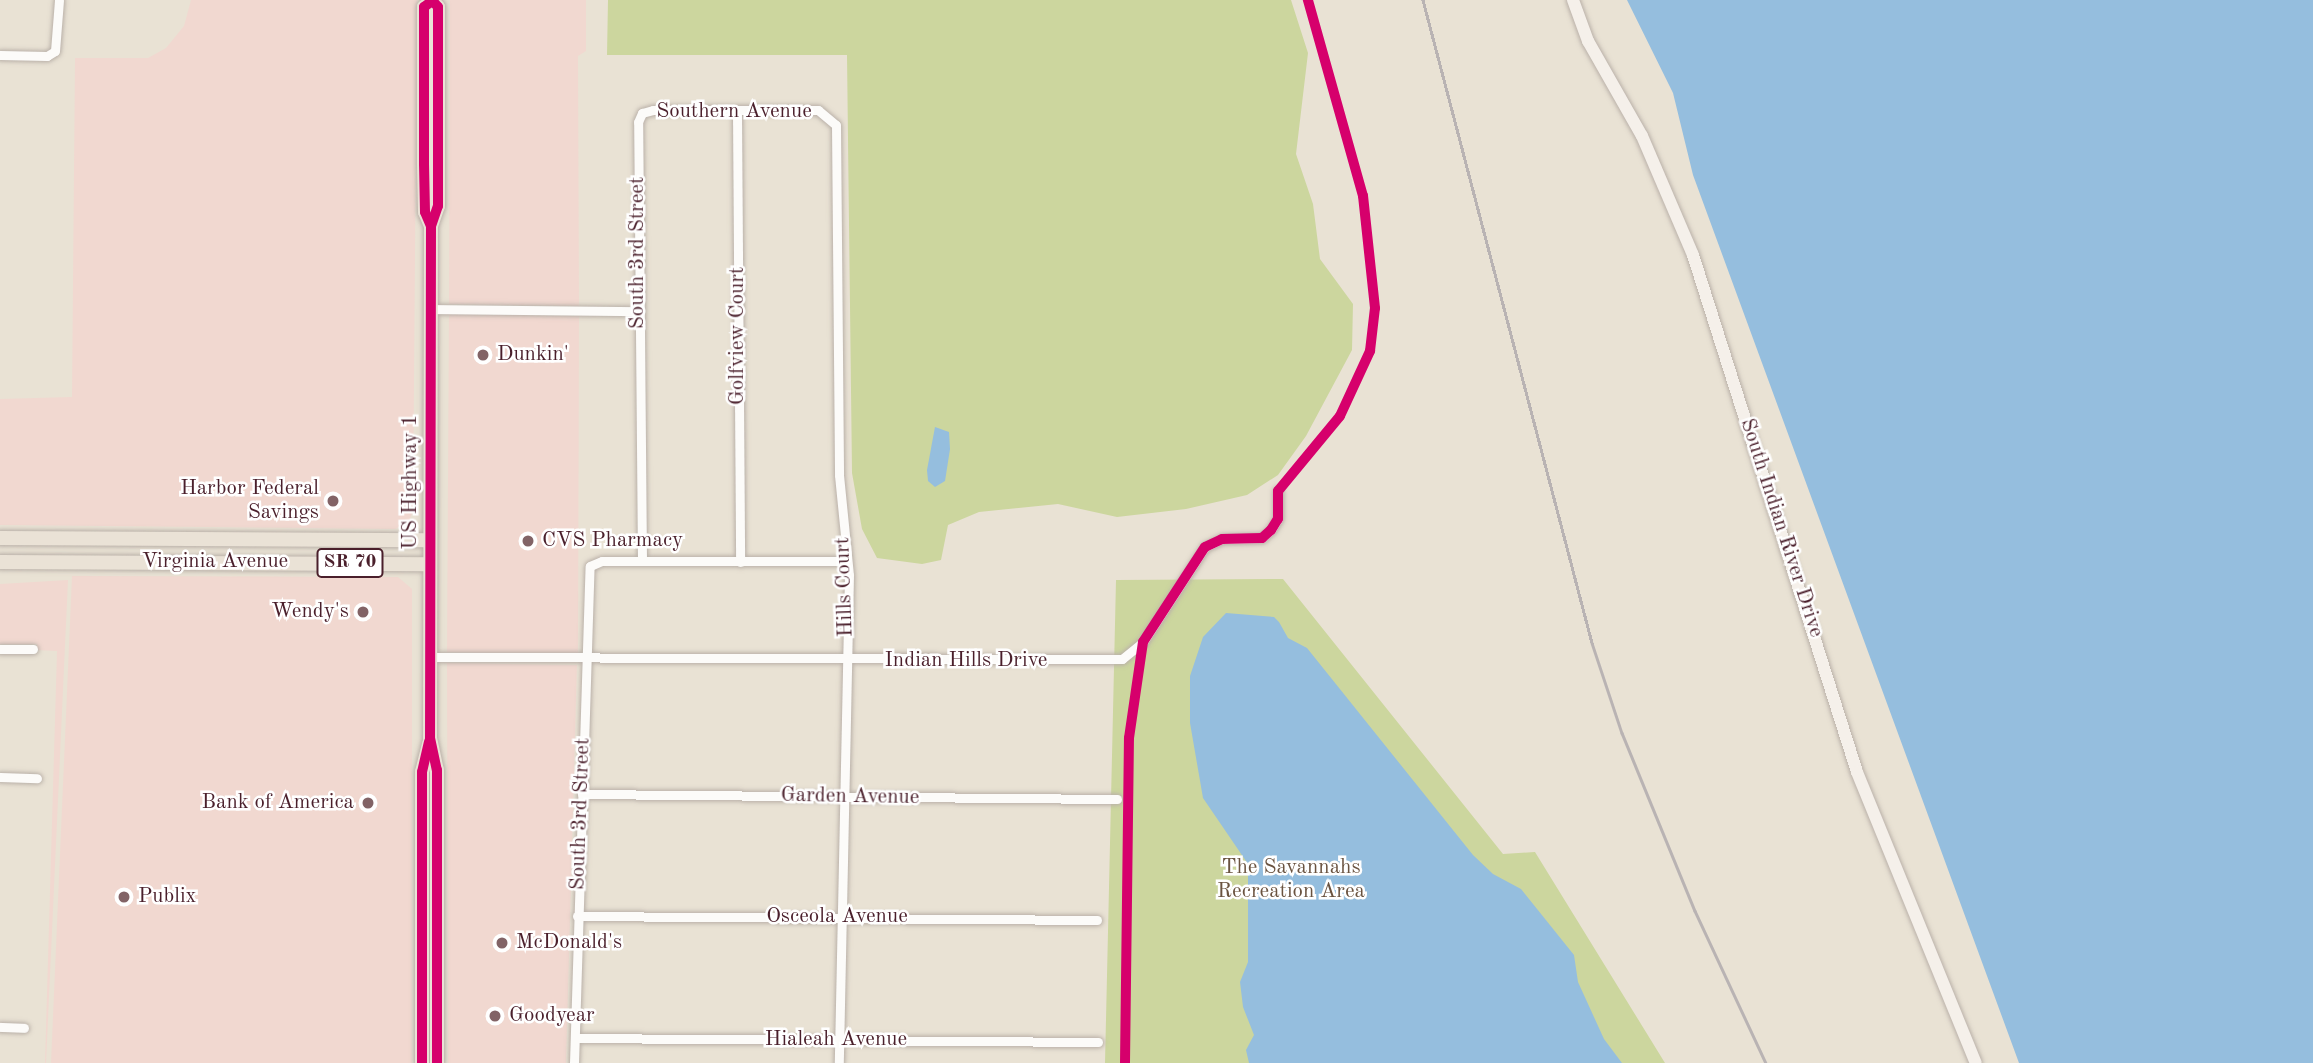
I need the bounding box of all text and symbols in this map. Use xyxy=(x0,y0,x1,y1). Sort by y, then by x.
street label: Southern Avenue xyxy=(656,99,812,125)
street label: South 3rd Street xyxy=(625,177,651,329)
street label: Golfview Court xyxy=(725,267,751,405)
place label: Dunkin' xyxy=(497,342,569,368)
marker: Dunkin' xyxy=(475,347,491,363)
street label: US Highway 1 xyxy=(398,414,424,550)
street label: South Indian River Drive xyxy=(1734,415,1828,641)
place label: Harbor Federal Savings xyxy=(180,476,319,526)
marker: Harbor Federal Savings xyxy=(325,493,341,509)
place label: CVS Pharmacy xyxy=(542,528,683,554)
marker: CVS Pharmacy xyxy=(520,533,536,549)
street label: Hills Court xyxy=(831,536,859,638)
road number: SR 70 xyxy=(315,548,385,578)
street label: Virginia Avenue xyxy=(142,549,288,575)
place label: Wendy's xyxy=(271,599,349,625)
marker: Wendy's xyxy=(355,604,371,620)
street label: Indian Hills Drive xyxy=(885,648,1047,674)
street label: South 3rd Street xyxy=(566,737,596,891)
street label: Garden Avenue xyxy=(780,783,920,811)
place label: Bank of America xyxy=(202,790,354,816)
marker: Bank of America xyxy=(360,795,376,811)
park label: The Savannahs Recreation Area xyxy=(1217,855,1365,905)
place label: Publix xyxy=(138,884,197,910)
marker: Publix xyxy=(116,889,132,905)
street label: Osceola Avenue xyxy=(766,904,908,930)
place label: McDonald's xyxy=(516,930,622,956)
marker: McDonald's xyxy=(494,935,510,951)
place label: Goodyear xyxy=(509,1003,595,1029)
marker: Goodyear xyxy=(487,1008,503,1024)
street label: Hialeah Avenue xyxy=(765,1027,907,1053)

